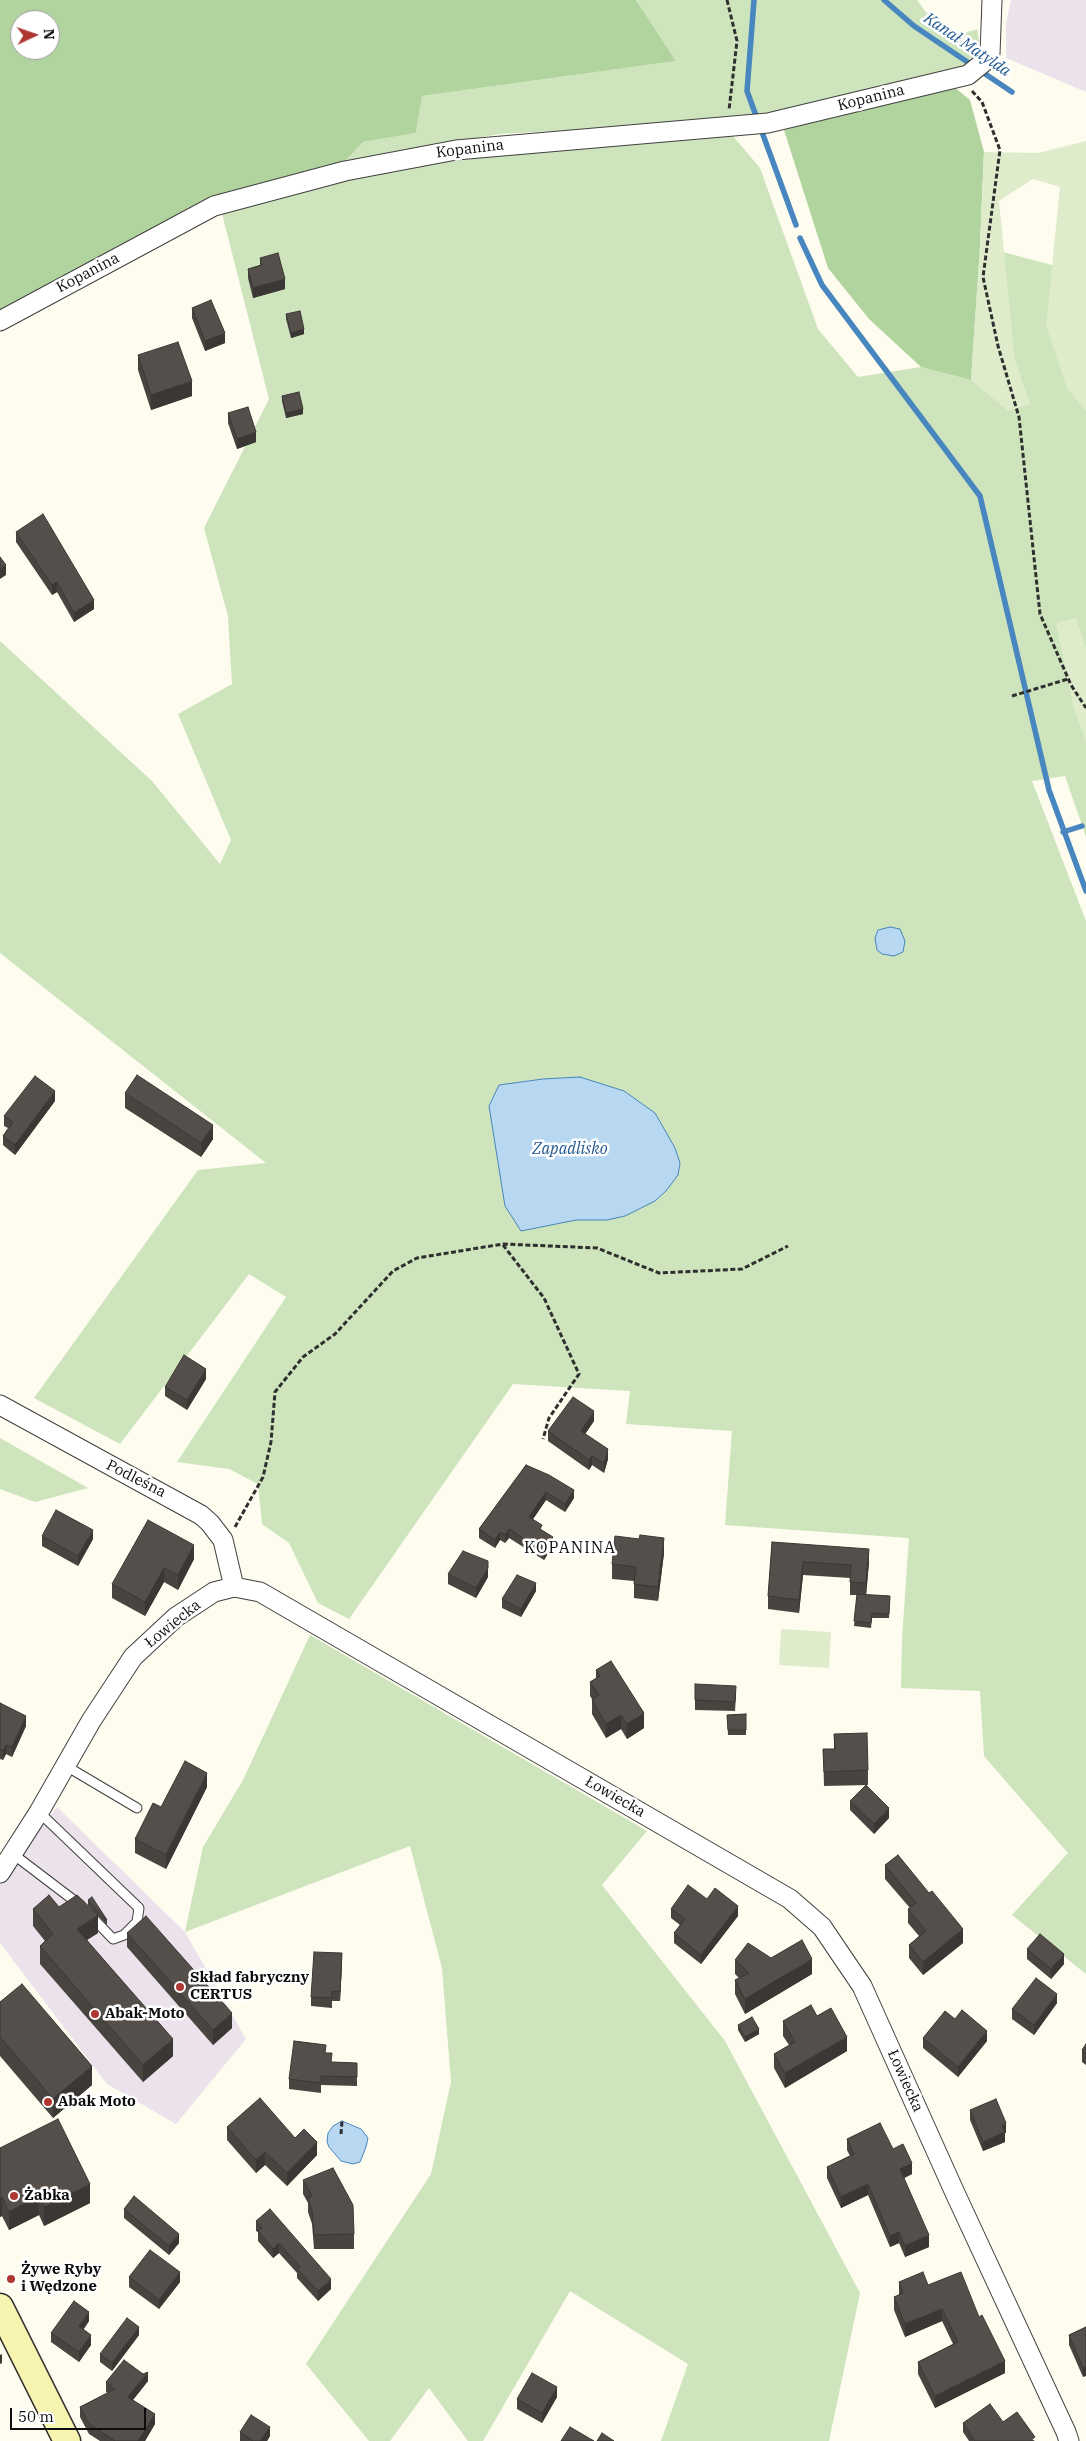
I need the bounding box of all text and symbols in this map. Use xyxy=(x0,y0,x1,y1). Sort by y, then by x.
water label: Kanał Matylda xyxy=(920,9,1014,81)
north arrow xyxy=(10,10,60,60)
text: N xyxy=(40,28,58,40)
street label: Kopanina xyxy=(836,81,906,115)
street label: Kopanina xyxy=(435,136,505,162)
street label: Kopanina xyxy=(54,249,122,297)
water label: Zapadlisko xyxy=(532,1139,608,1159)
street label: Podleśna xyxy=(103,1456,169,1502)
district label: KOPANINA xyxy=(523,1538,617,1558)
street label: Łowiecka xyxy=(142,1596,204,1652)
street label: Łowiecka xyxy=(582,1773,648,1821)
place label: Skład fabryczny CERTUS xyxy=(190,1969,309,2004)
marker: Skład fabryczny CERTUS xyxy=(174,1981,186,1993)
place label: Abak-Moto xyxy=(105,2005,185,2023)
marker: Abak-Moto xyxy=(89,2008,101,2020)
street label: Łowiecka xyxy=(883,2047,927,2115)
place label: Abak Moto xyxy=(58,2093,136,2111)
marker: Abak Moto xyxy=(42,2096,54,2108)
place label: Żabka xyxy=(24,2187,70,2205)
marker: Żabka xyxy=(8,2190,20,2202)
place label: Żywe Ryby i Wędzone xyxy=(21,2261,101,2296)
marker: Żywe Ryby i Wędzone xyxy=(5,2273,17,2285)
scale bar xyxy=(12,2398,149,2430)
text: 50 m xyxy=(18,2407,54,2426)

